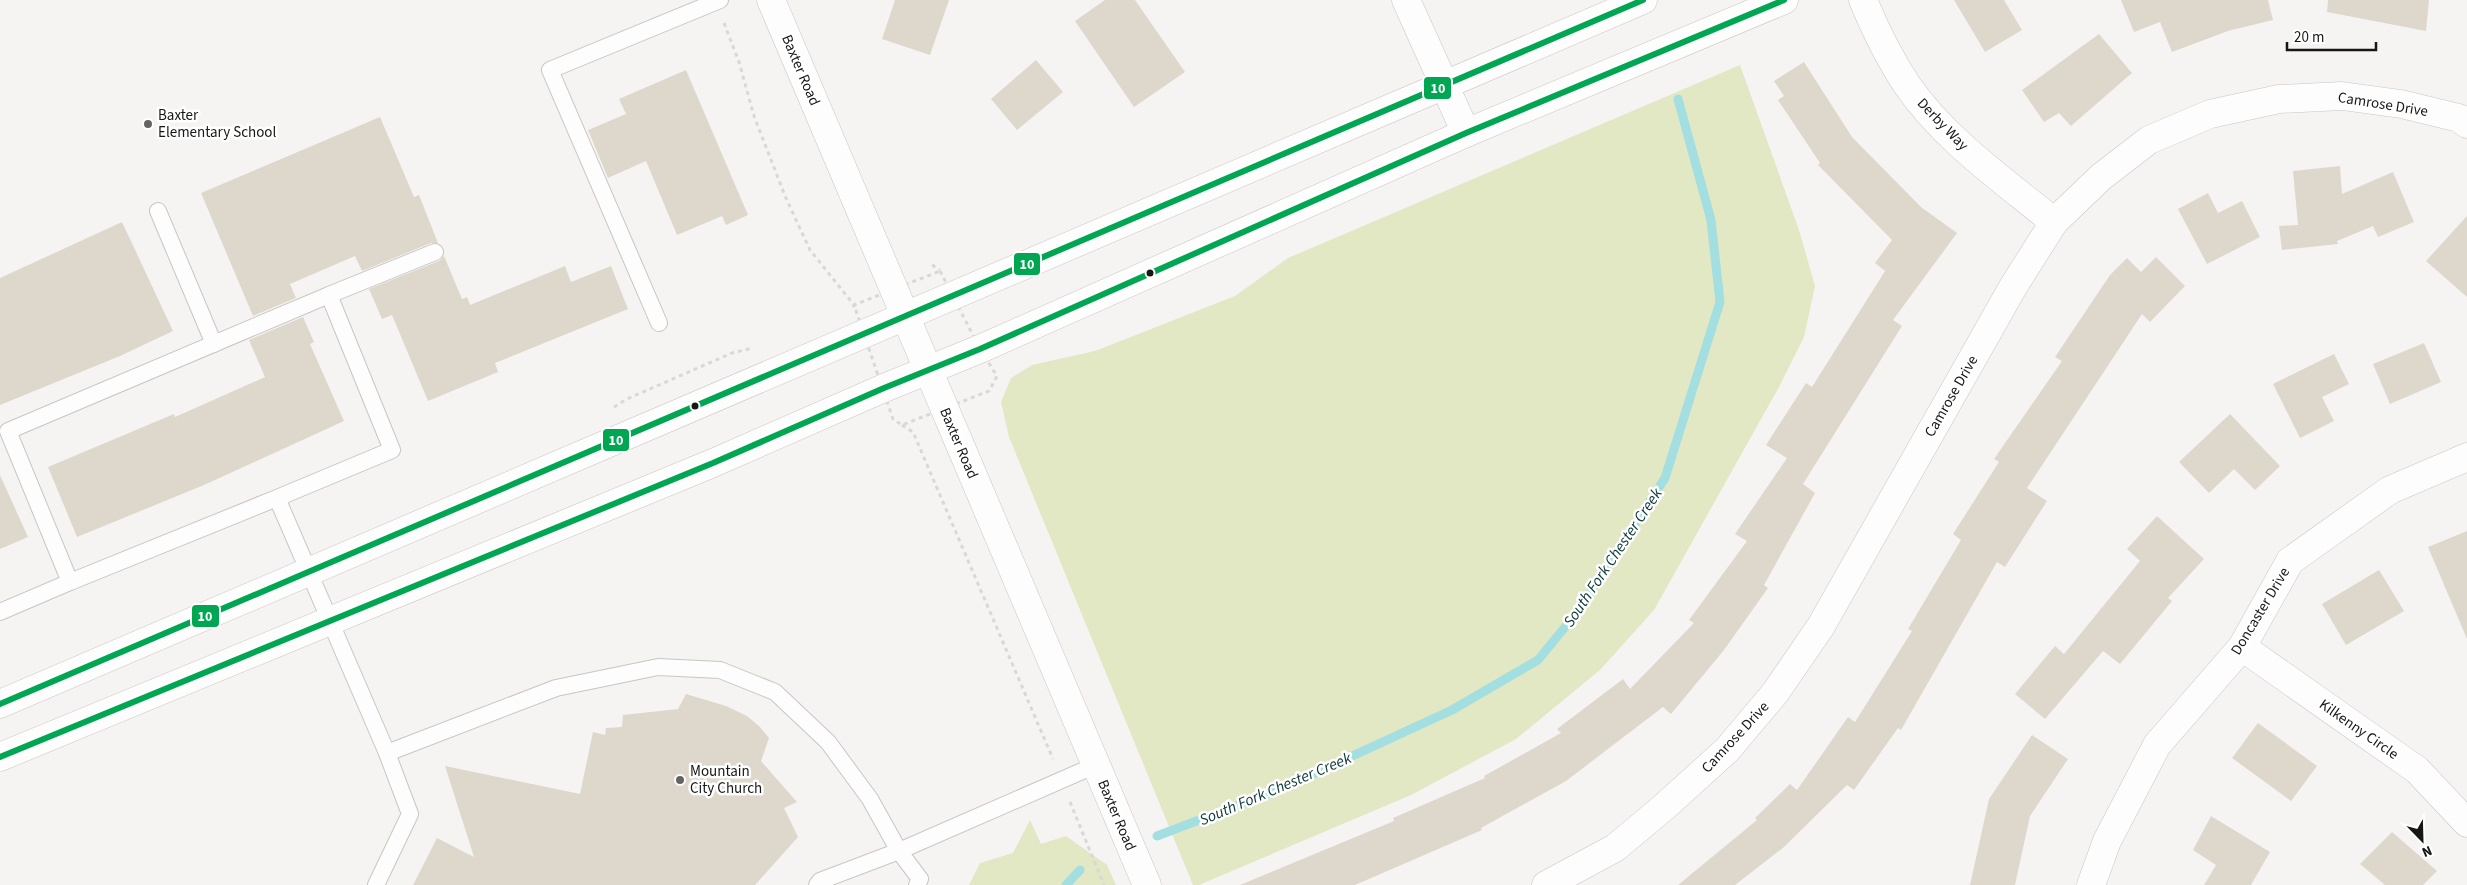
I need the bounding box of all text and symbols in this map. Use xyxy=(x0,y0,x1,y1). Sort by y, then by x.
scale bar xyxy=(2287,20,2376,52)
text: 20 m xyxy=(2294,27,2324,48)
street label: Baxter Road xyxy=(776,31,825,109)
line badge: 10 xyxy=(1423,76,1452,100)
text: 10 xyxy=(1431,79,1445,99)
street label: Camrose Drive xyxy=(2336,87,2429,122)
street label: Derby Way xyxy=(1912,93,1973,155)
place label: Baxter Elementary School xyxy=(158,105,276,143)
marker: Baxter Elementary School xyxy=(142,118,154,130)
line badge: 10 xyxy=(1013,252,1041,276)
text: 10 xyxy=(1020,255,1034,275)
unlabelled marker xyxy=(1145,268,1155,278)
street label: Camrose Drive xyxy=(1920,352,1983,441)
unlabelled marker xyxy=(690,401,700,411)
street label: Baxter Road xyxy=(934,404,983,482)
line badge: 10 xyxy=(602,428,630,452)
text: 10 xyxy=(609,431,623,451)
water label: South Fork Chester Creek xyxy=(1558,484,1668,631)
street label: Doncaster Drive xyxy=(2226,563,2295,659)
line badge: 10 xyxy=(191,604,220,628)
text: 10 xyxy=(198,607,212,627)
street label: Kilkenny Circle xyxy=(2315,694,2403,765)
street label: Camrose Drive xyxy=(1697,697,1774,778)
water label: South Fork Chester Creek xyxy=(1196,747,1355,831)
place label: Mountain City Church xyxy=(690,761,762,799)
marker: Mountain City Church xyxy=(674,774,686,786)
street label: Baxter Road xyxy=(1092,776,1141,854)
north arrow xyxy=(2397,815,2447,865)
text: N xyxy=(2418,840,2435,862)

